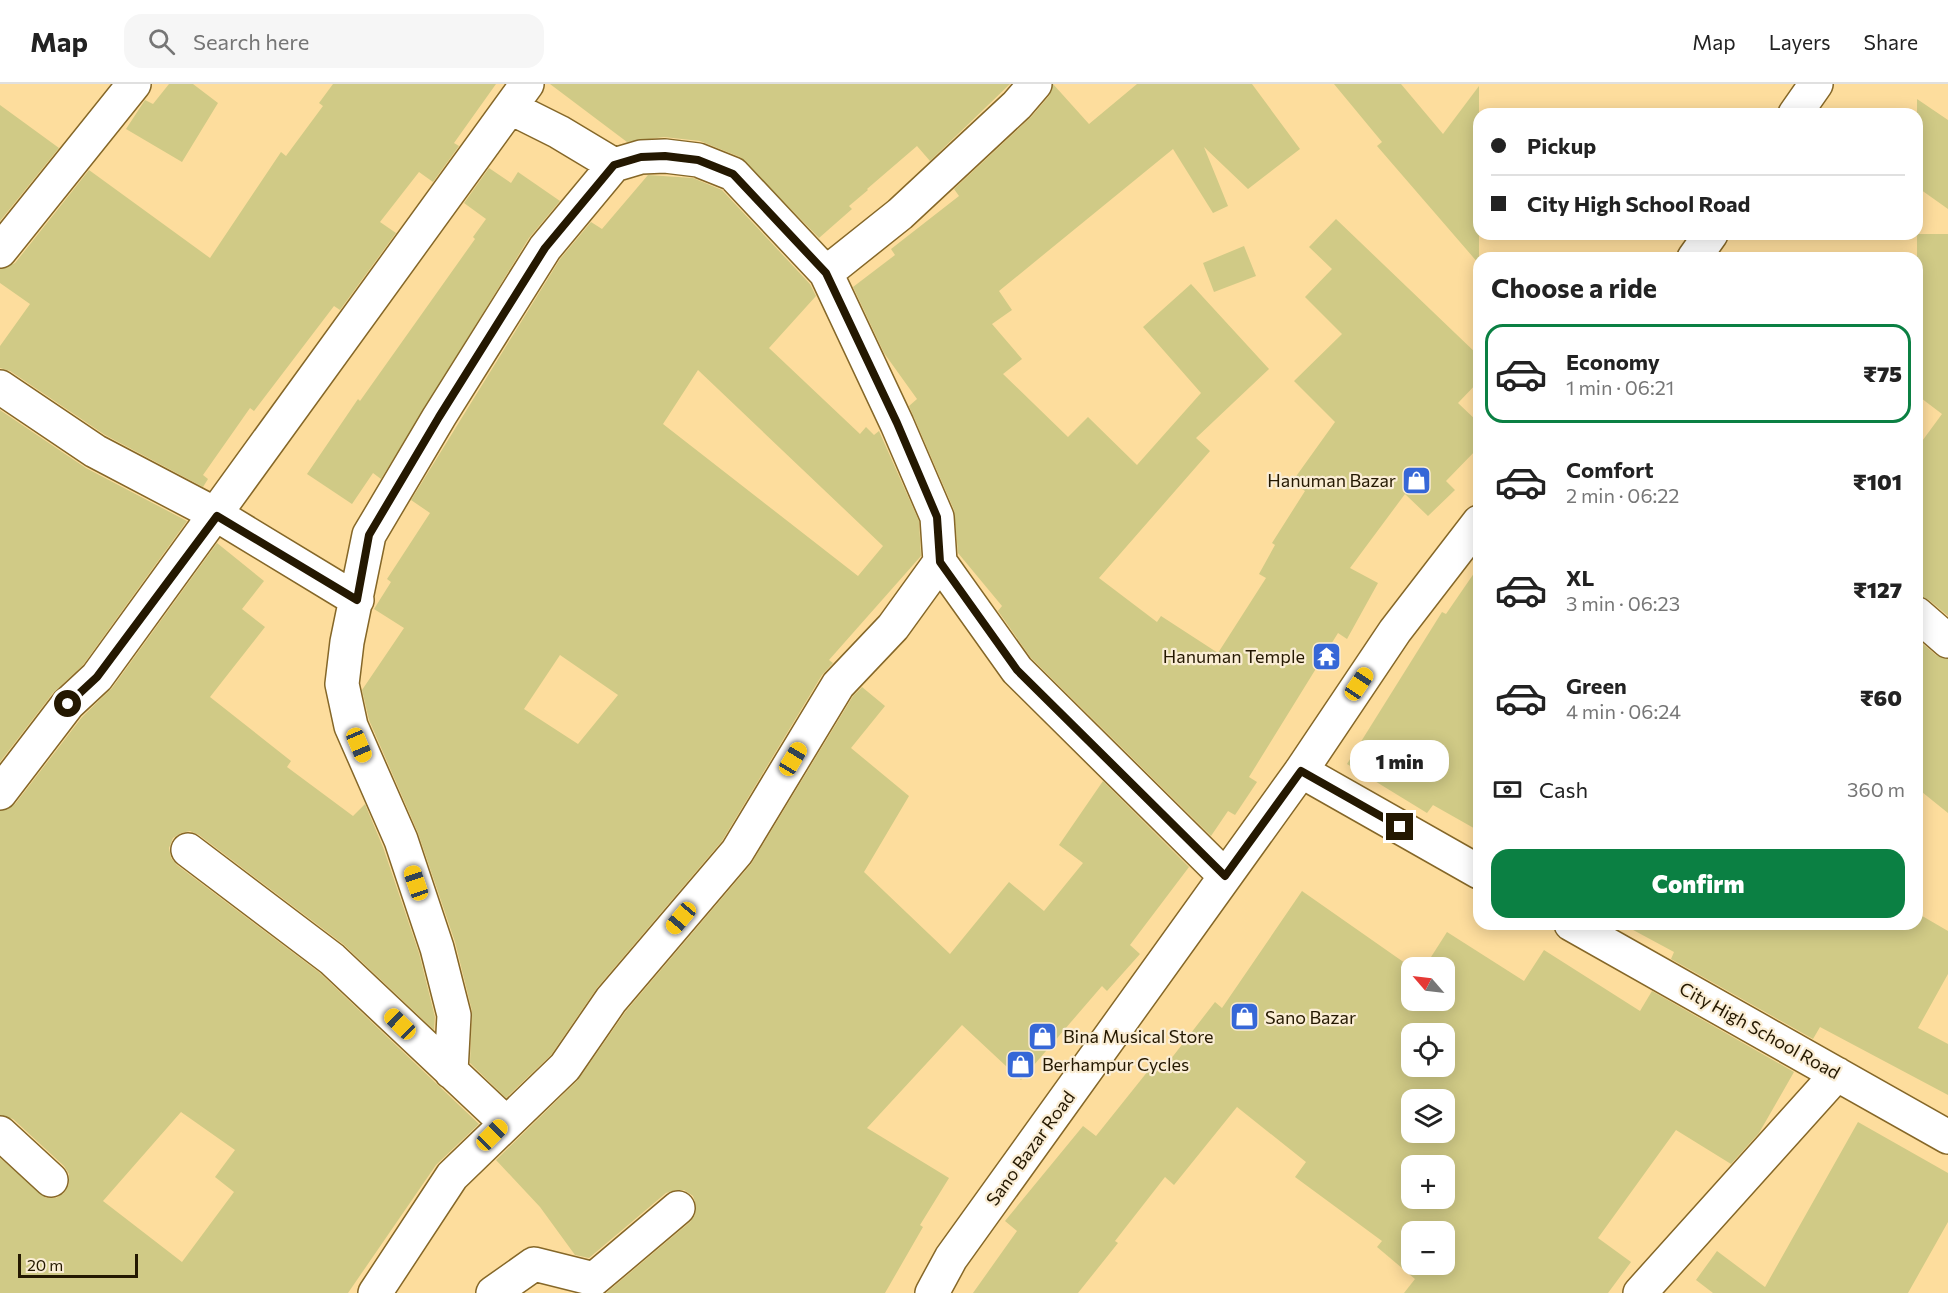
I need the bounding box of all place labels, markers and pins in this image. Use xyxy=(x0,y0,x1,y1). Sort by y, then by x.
shop icon: Hanuman Bazar xyxy=(1401,464,1433,496)
place label: Hanuman Bazar xyxy=(1267,469,1396,491)
temple icon: Hanuman Temple xyxy=(1310,640,1342,672)
place label: Hanuman Temple xyxy=(1163,645,1305,667)
shop icon: Sano Bazar xyxy=(1228,1001,1260,1033)
place label: Sano Bazar xyxy=(1265,1006,1356,1028)
shop icon: Bina Musical Store xyxy=(1026,1020,1058,1052)
place label: Bina Musical Store xyxy=(1063,1025,1214,1047)
shop icon: Berhampur Cycles xyxy=(1005,1048,1037,1080)
place label: Berhampur Cycles xyxy=(1042,1053,1189,1075)

